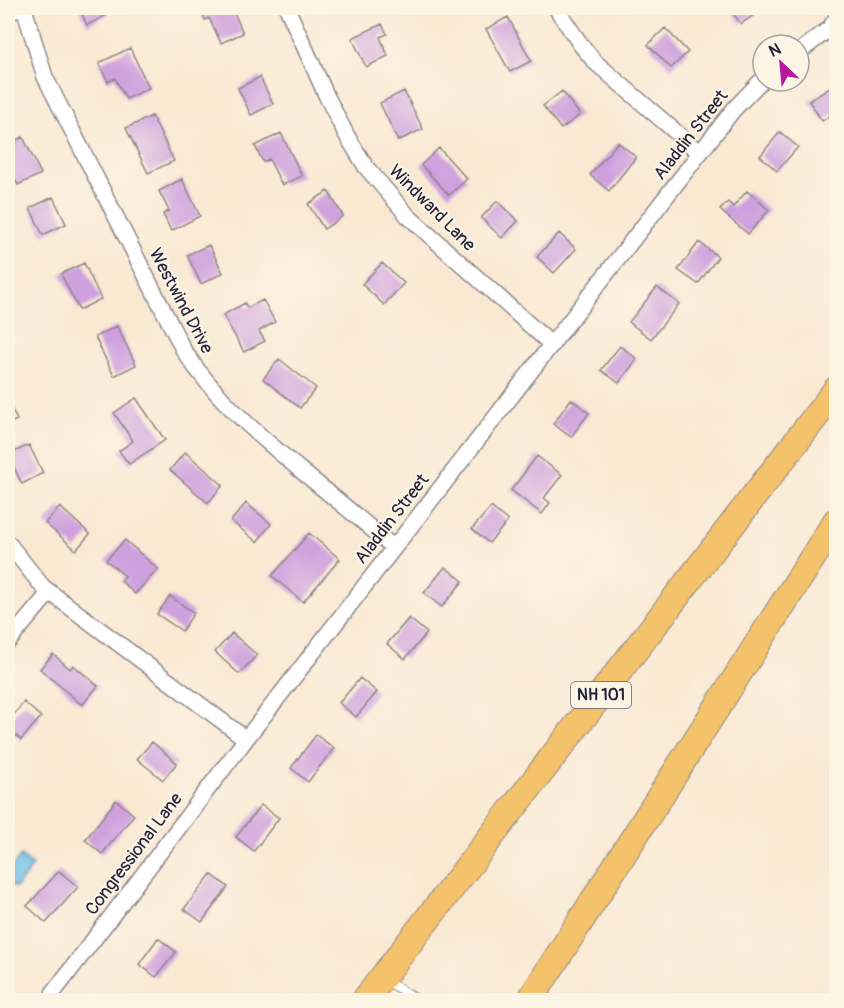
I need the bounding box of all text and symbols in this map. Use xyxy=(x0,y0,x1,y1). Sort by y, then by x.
north arrow xyxy=(751,33,811,93)
text: N xyxy=(766,39,784,62)
street label: Aladdin Street xyxy=(649,85,734,185)
street label: Windward Lane xyxy=(384,160,480,256)
street label: Westwind Drive xyxy=(144,244,218,358)
street label: Aladdin Street xyxy=(350,469,435,569)
road number: NH 101 xyxy=(571,682,631,708)
street label: Congressional Lane xyxy=(80,788,188,920)

